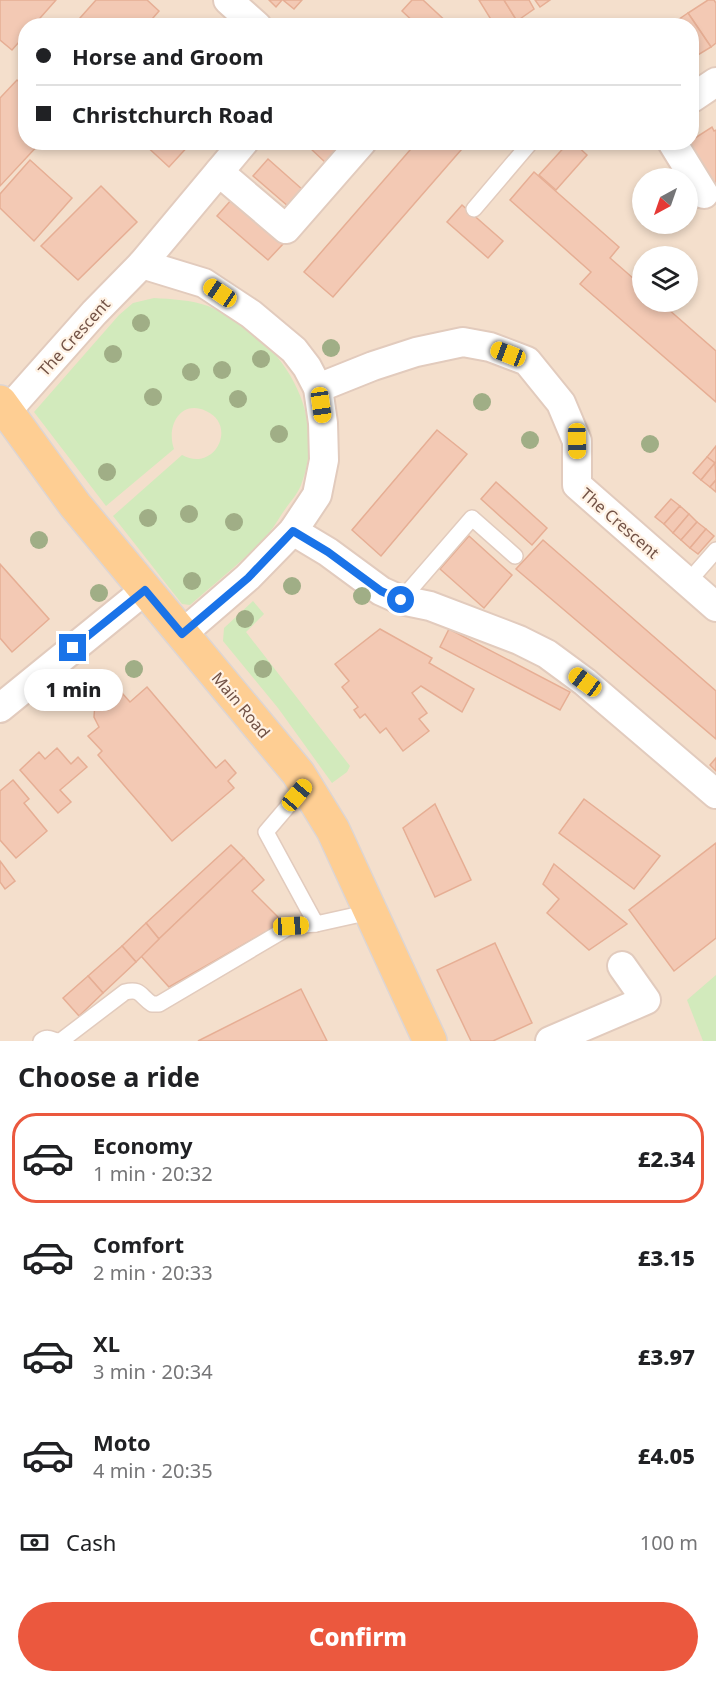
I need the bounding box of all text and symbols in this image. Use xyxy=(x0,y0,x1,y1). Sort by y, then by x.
text: Horse and Groom xyxy=(72,41,264,71)
text: Christchurch Road xyxy=(72,99,273,129)
north arrow xyxy=(632,168,698,234)
map controls xyxy=(632,168,698,312)
button: layers xyxy=(632,246,698,312)
car xyxy=(200,275,240,311)
street label: The Crescent xyxy=(33,293,115,381)
car xyxy=(488,339,528,369)
car xyxy=(310,386,332,424)
car xyxy=(568,423,586,459)
street label: The Crescent xyxy=(576,483,664,563)
route start xyxy=(387,586,414,613)
route end xyxy=(59,634,86,661)
car xyxy=(565,664,605,700)
street label: Main Road xyxy=(207,667,275,743)
callout: 1 min xyxy=(23,669,122,711)
text: 1 min xyxy=(46,676,101,703)
car xyxy=(279,775,315,815)
car xyxy=(273,916,309,936)
text: Choose a ride xyxy=(18,1058,200,1095)
text: Economy xyxy=(93,1130,192,1160)
icon: car xyxy=(21,1131,75,1185)
text: £2.34 xyxy=(638,1143,695,1173)
text: 1 min · 20:32 xyxy=(93,1160,213,1187)
text: Comfort xyxy=(93,1229,184,1259)
icon: car xyxy=(21,1230,75,1284)
text: £3.15 xyxy=(638,1242,695,1272)
text: 2 min · 20:33 xyxy=(93,1259,213,1286)
text: XL xyxy=(93,1328,120,1358)
icon: car xyxy=(21,1329,75,1383)
text: £3.97 xyxy=(638,1341,695,1371)
text: 3 min · 20:34 xyxy=(93,1358,213,1385)
text: Moto xyxy=(93,1427,151,1457)
icon: car xyxy=(21,1428,75,1482)
text: £4.05 xyxy=(638,1440,695,1470)
text: 4 min · 20:35 xyxy=(93,1457,213,1484)
icon: cash xyxy=(18,1526,51,1559)
text: Cash xyxy=(66,1527,116,1557)
text: 100 m xyxy=(640,1529,698,1556)
button: Confirm xyxy=(18,1602,698,1671)

